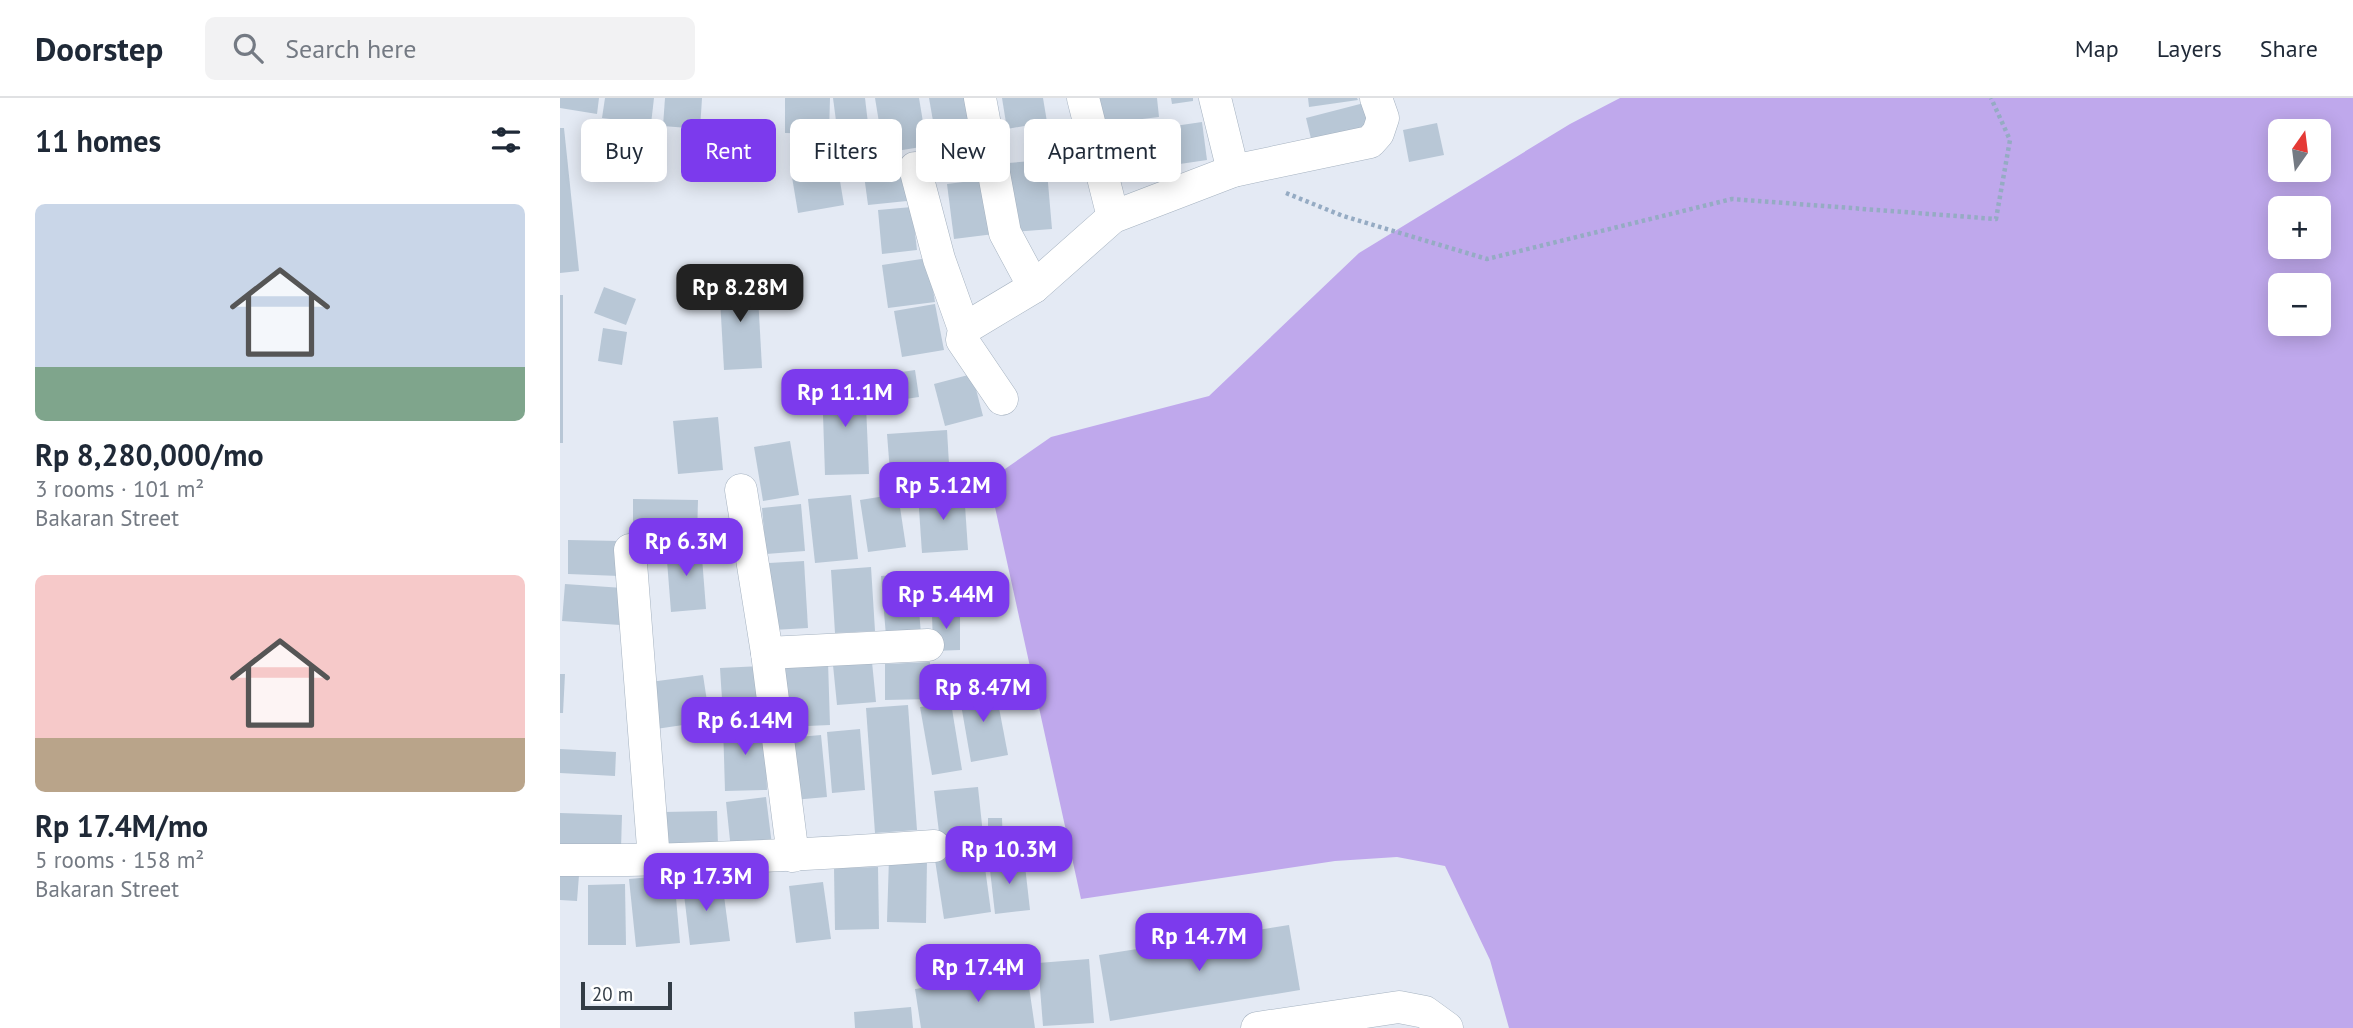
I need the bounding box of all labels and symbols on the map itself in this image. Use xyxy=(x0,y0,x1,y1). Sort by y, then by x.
north arrow xyxy=(2268,119,2331,182)
pin: Rp 8.28M xyxy=(668,264,812,324)
pin: Rp 11.1M xyxy=(773,370,917,429)
pin: Rp 5.12M xyxy=(871,462,1015,522)
pin: Rp 6.3M xyxy=(621,518,751,578)
pin: Rp 5.44M xyxy=(874,572,1018,631)
pin: Rp 8.47M xyxy=(911,664,1055,724)
pin: Rp 6.14M xyxy=(673,698,817,757)
pin: Rp 10.3M xyxy=(937,826,1081,886)
pin: Rp 17.3M xyxy=(634,854,778,913)
pin: Rp 14.7M xyxy=(1127,914,1271,973)
pin: Rp 17.4M xyxy=(906,944,1050,1004)
scale bar xyxy=(581,979,672,1011)

